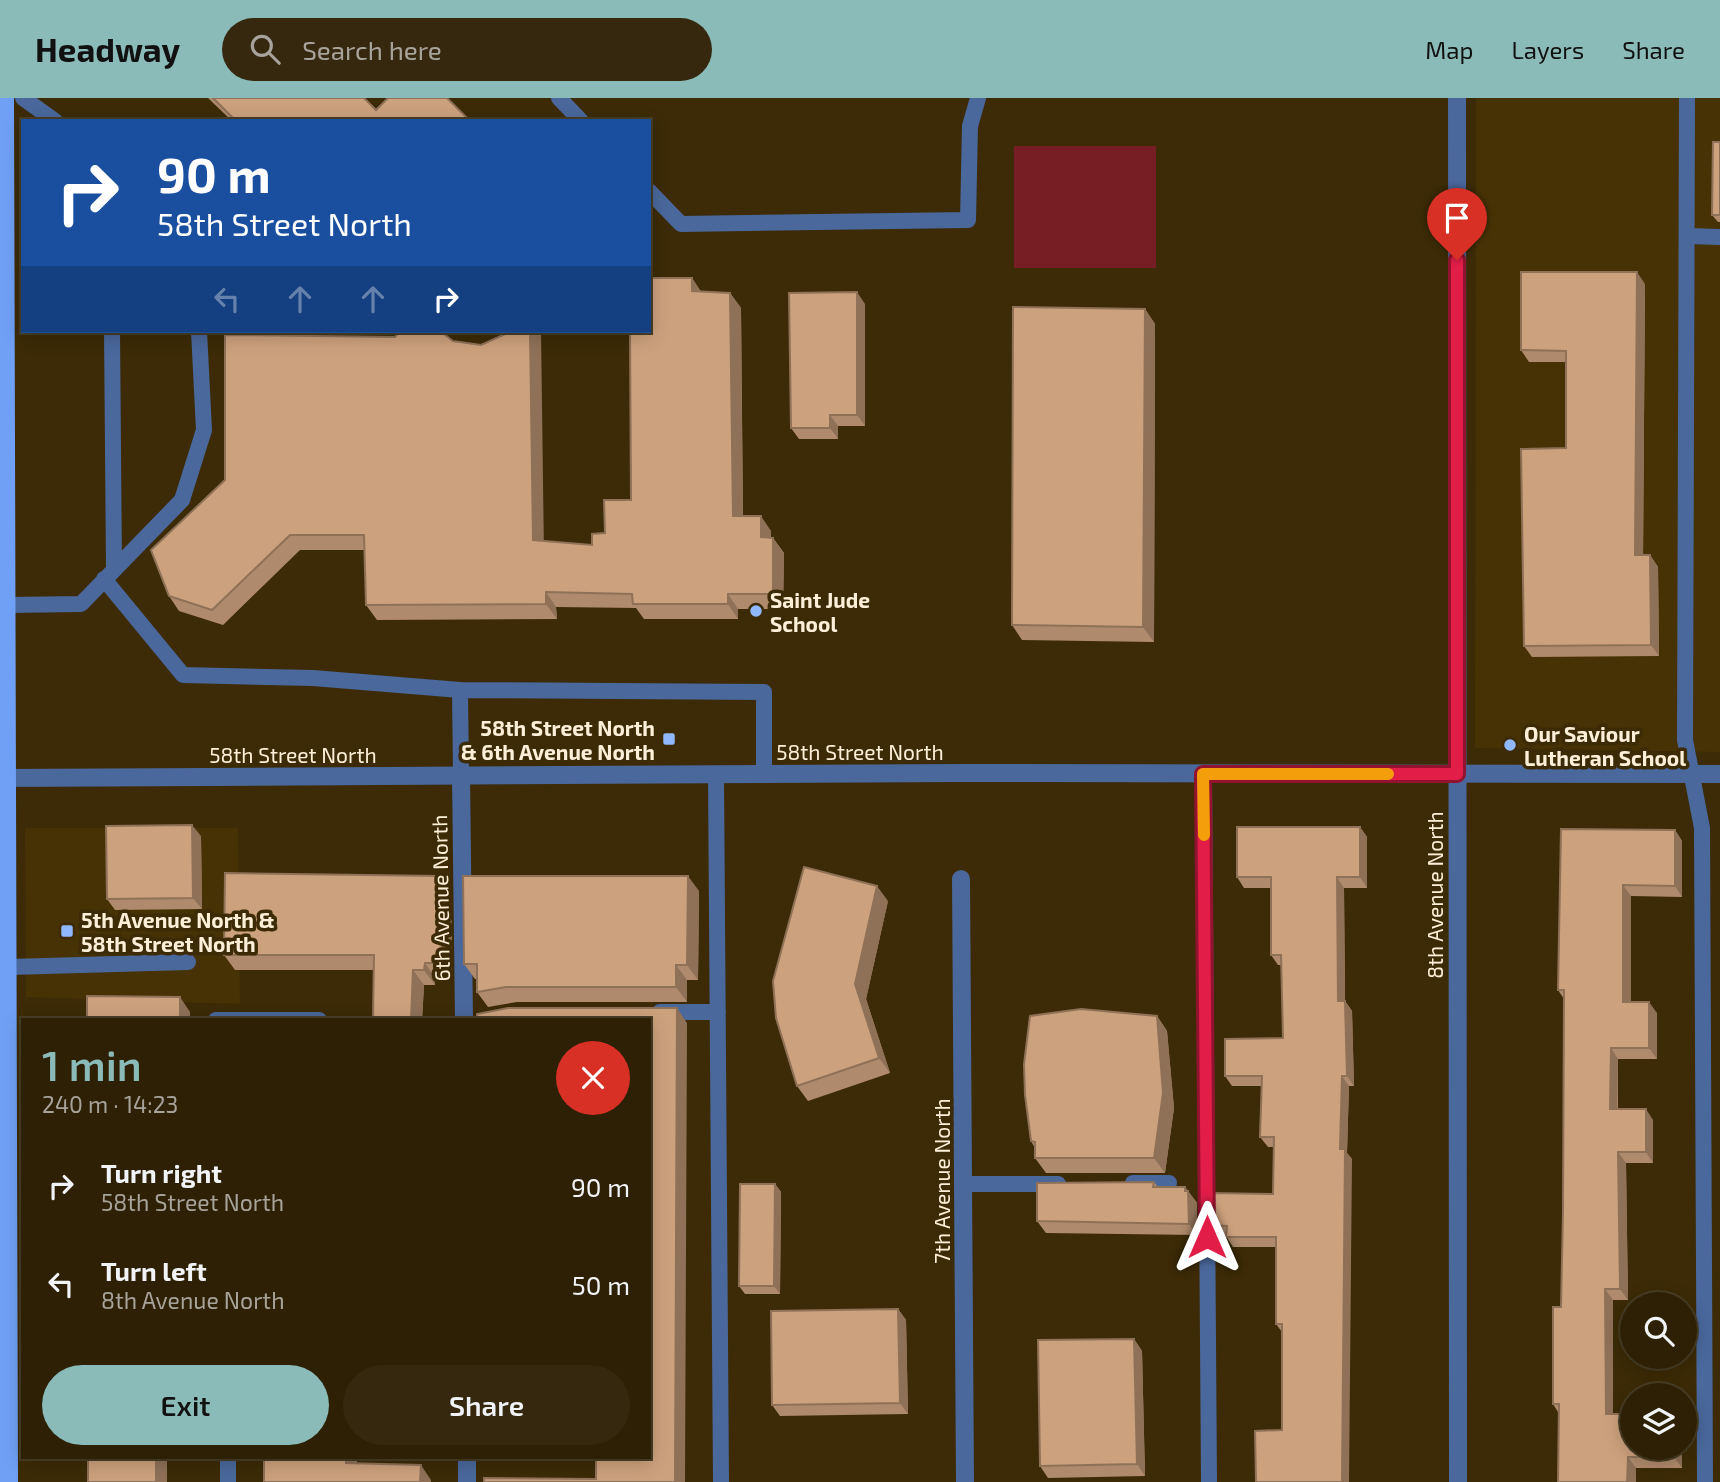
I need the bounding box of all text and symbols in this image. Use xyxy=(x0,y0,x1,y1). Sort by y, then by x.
search box xyxy=(222,18,712,81)
text: Headway xyxy=(35,29,180,69)
icon: search xyxy=(246,30,284,68)
text: Search here xyxy=(302,34,442,65)
text: Map xyxy=(1425,35,1473,64)
text: Layers xyxy=(1511,35,1584,64)
text: Share xyxy=(1622,35,1685,64)
text: 90 m xyxy=(157,144,271,203)
icon: right xyxy=(42,147,133,238)
pin xyxy=(1427,188,1487,260)
icon: arrive xyxy=(1438,199,1476,237)
text: 58th Street North xyxy=(157,204,412,242)
icon: left xyxy=(208,280,246,318)
icon: ahead xyxy=(281,280,319,318)
icon: ahead xyxy=(354,280,392,318)
icon: right xyxy=(427,280,465,318)
place label: Saint Jude School xyxy=(770,587,870,636)
marker: Saint Jude School xyxy=(748,603,764,619)
place label: 58th Street North & 6th Avenue North xyxy=(461,715,655,764)
place label: Our Saviour Lutheran School xyxy=(1524,721,1686,770)
marker: 58th Street North & 6th Avenue North xyxy=(661,731,677,747)
marker: Our Saviour Lutheran School xyxy=(1502,737,1518,753)
street label: 58th Street North xyxy=(776,739,944,764)
street label: 58th Street North xyxy=(209,742,377,767)
street label: 8th Avenue North xyxy=(1422,811,1447,979)
street label: 6th Avenue North xyxy=(426,814,454,982)
place label: 5th Avenue North & 58th Street North xyxy=(81,907,275,956)
marker: 5th Avenue North & 58th Street North xyxy=(59,923,75,939)
text: 1 min xyxy=(42,1039,142,1089)
button: close xyxy=(556,1041,630,1115)
text: 240 m · 14:23 xyxy=(42,1090,178,1118)
street label: 7th Avenue North xyxy=(929,1098,954,1264)
text: Turn right xyxy=(101,1157,222,1188)
icon: right xyxy=(42,1167,80,1205)
text: 90 m xyxy=(571,1171,630,1202)
text: 58th Street North xyxy=(101,1188,284,1216)
position arrow xyxy=(1170,1200,1244,1274)
text: Turn left xyxy=(101,1255,207,1286)
icon: left xyxy=(42,1265,80,1303)
text: 50 m xyxy=(572,1269,630,1300)
text: 8th Avenue North xyxy=(101,1286,285,1314)
map controls xyxy=(1620,1292,1697,1460)
button: search xyxy=(1620,1292,1697,1369)
button: Exit xyxy=(42,1365,329,1445)
button: Share xyxy=(343,1365,630,1445)
button: layers xyxy=(1620,1383,1697,1460)

